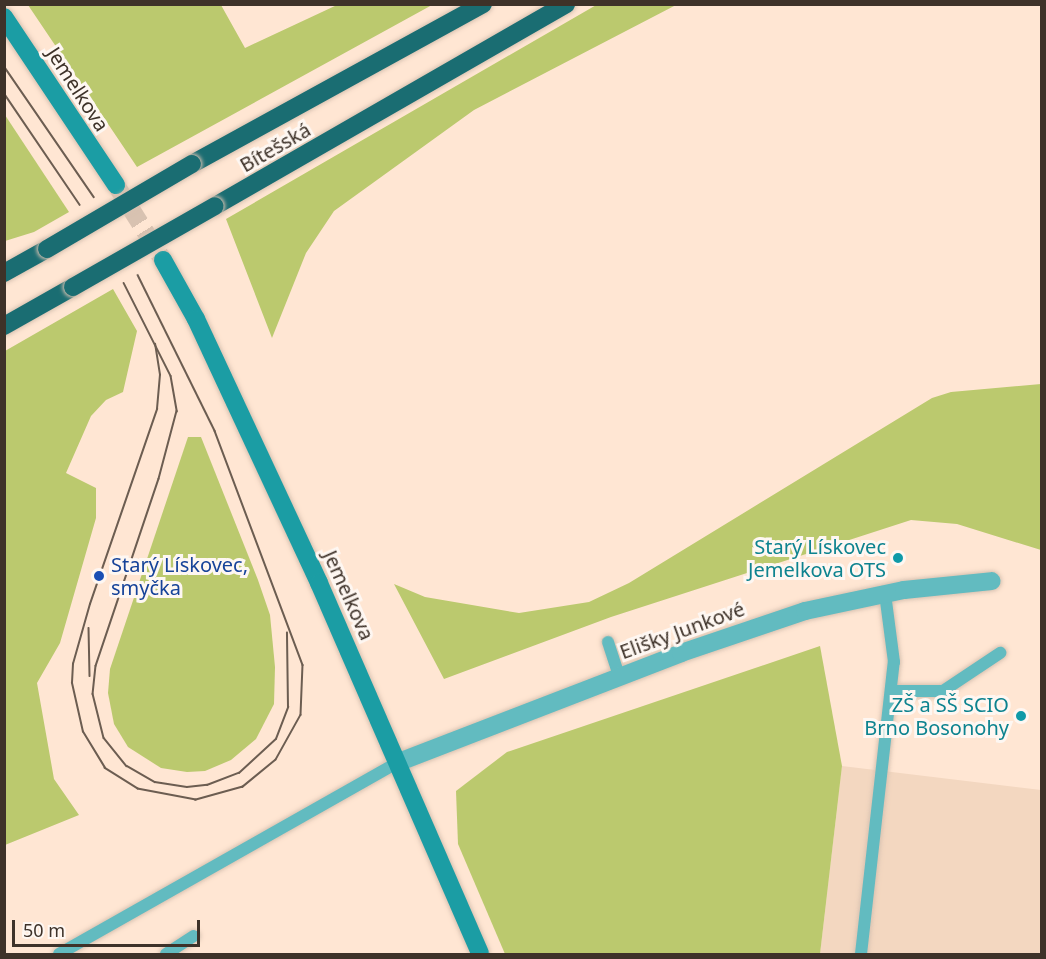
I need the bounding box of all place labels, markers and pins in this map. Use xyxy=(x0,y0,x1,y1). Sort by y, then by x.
place label: Starý Lískovec Jemelkova OTS xyxy=(748,534,886,581)
marker: Starý Lískovec Jemelkova OTS xyxy=(891,551,905,565)
place label: Starý Lískovec, smyčka xyxy=(111,552,248,599)
marker: Starý Lískovec, smyčka xyxy=(92,569,106,583)
place label: ZŠ a SŠ SCIO Brno Bosonohy xyxy=(864,692,1009,739)
marker: ZŠ a SŠ SCIO Brno Bosonohy xyxy=(1014,709,1028,723)

